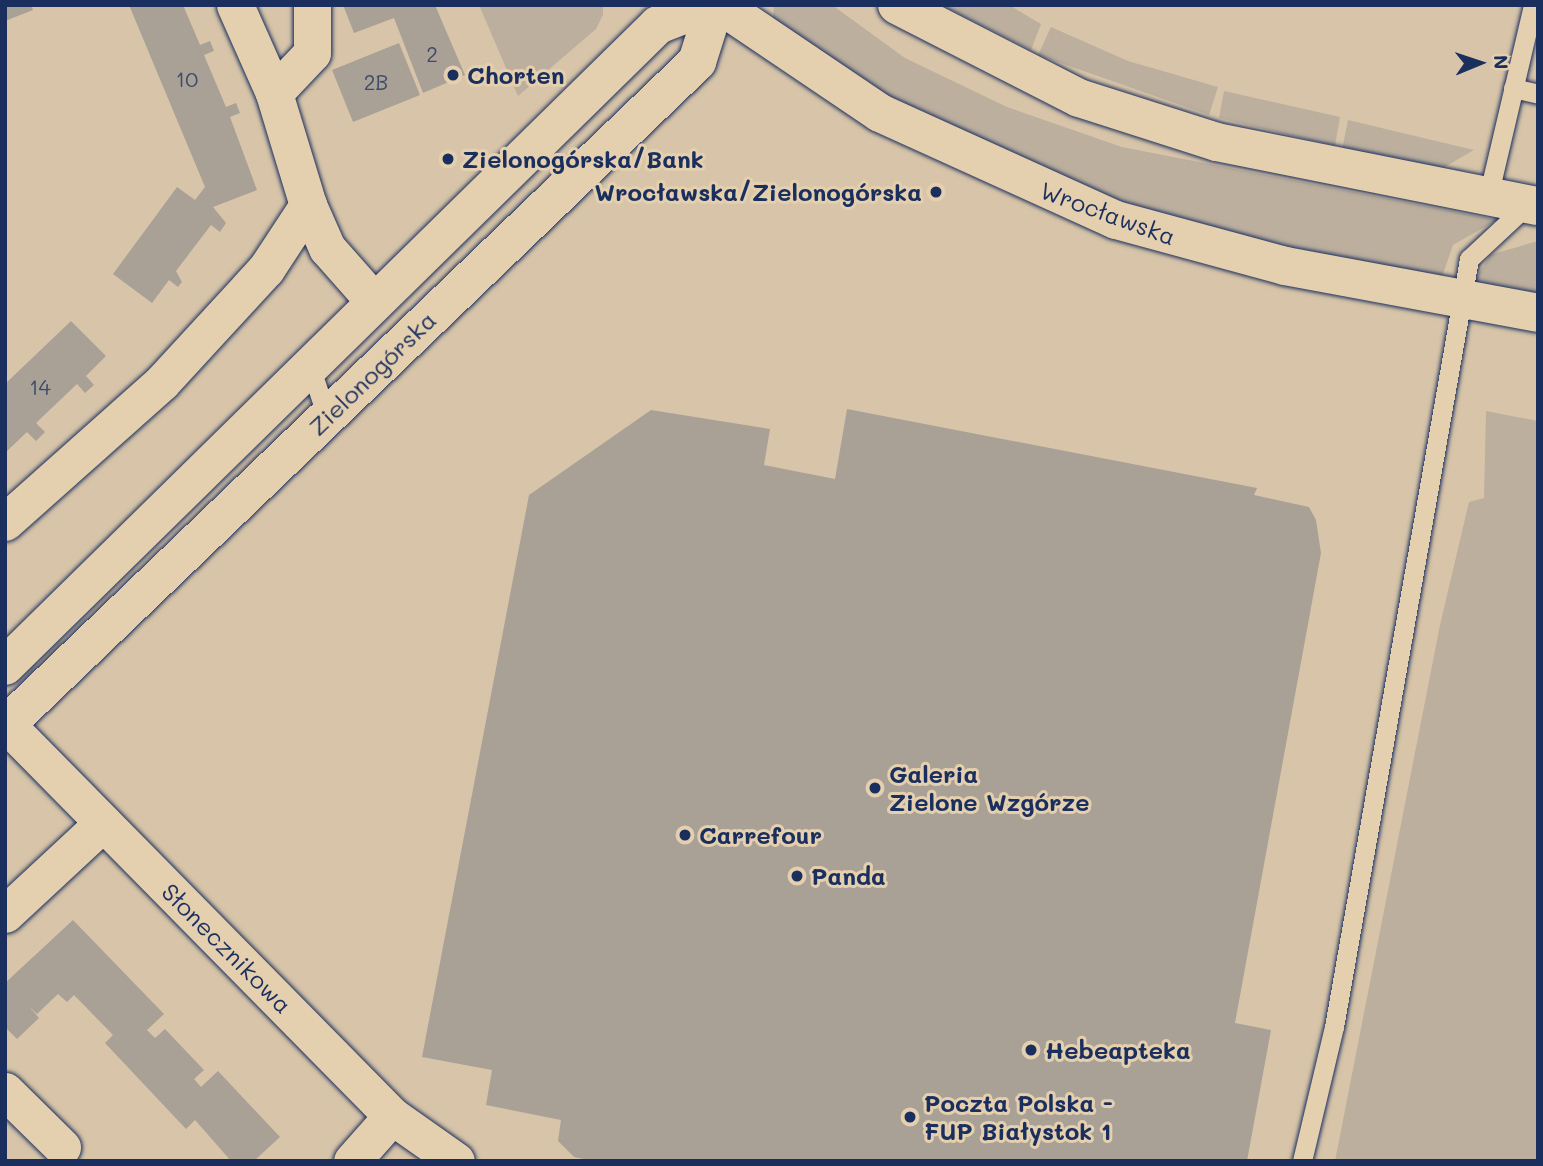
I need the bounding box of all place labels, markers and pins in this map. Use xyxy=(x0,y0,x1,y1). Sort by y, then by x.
place label: Chorten xyxy=(467,61,565,89)
marker: Chorten xyxy=(445,67,461,83)
place label: Zielonogórska/Bank xyxy=(462,145,704,173)
marker: Zielonogórska/Bank xyxy=(440,151,456,167)
place label: Wrocławska/Zielonogórska xyxy=(595,178,922,206)
marker: Wrocławska/Zielonogórska xyxy=(928,184,944,200)
place label: Galeria Zielone Wzgórze xyxy=(889,760,1089,816)
marker: Galeria Zielone Wzgórze xyxy=(867,780,883,796)
place label: Carrefour xyxy=(699,821,822,849)
marker: Carrefour xyxy=(677,827,693,843)
place label: Panda xyxy=(811,862,886,890)
marker: Panda xyxy=(789,868,805,884)
place label: Hebeapteka xyxy=(1045,1036,1191,1064)
marker: Hebeapteka xyxy=(1023,1042,1039,1058)
place label: Poczta Polska - FUP Białystok 1 xyxy=(924,1089,1113,1145)
marker: Poczta Polska - FUP Białystok 1 xyxy=(902,1109,918,1125)

